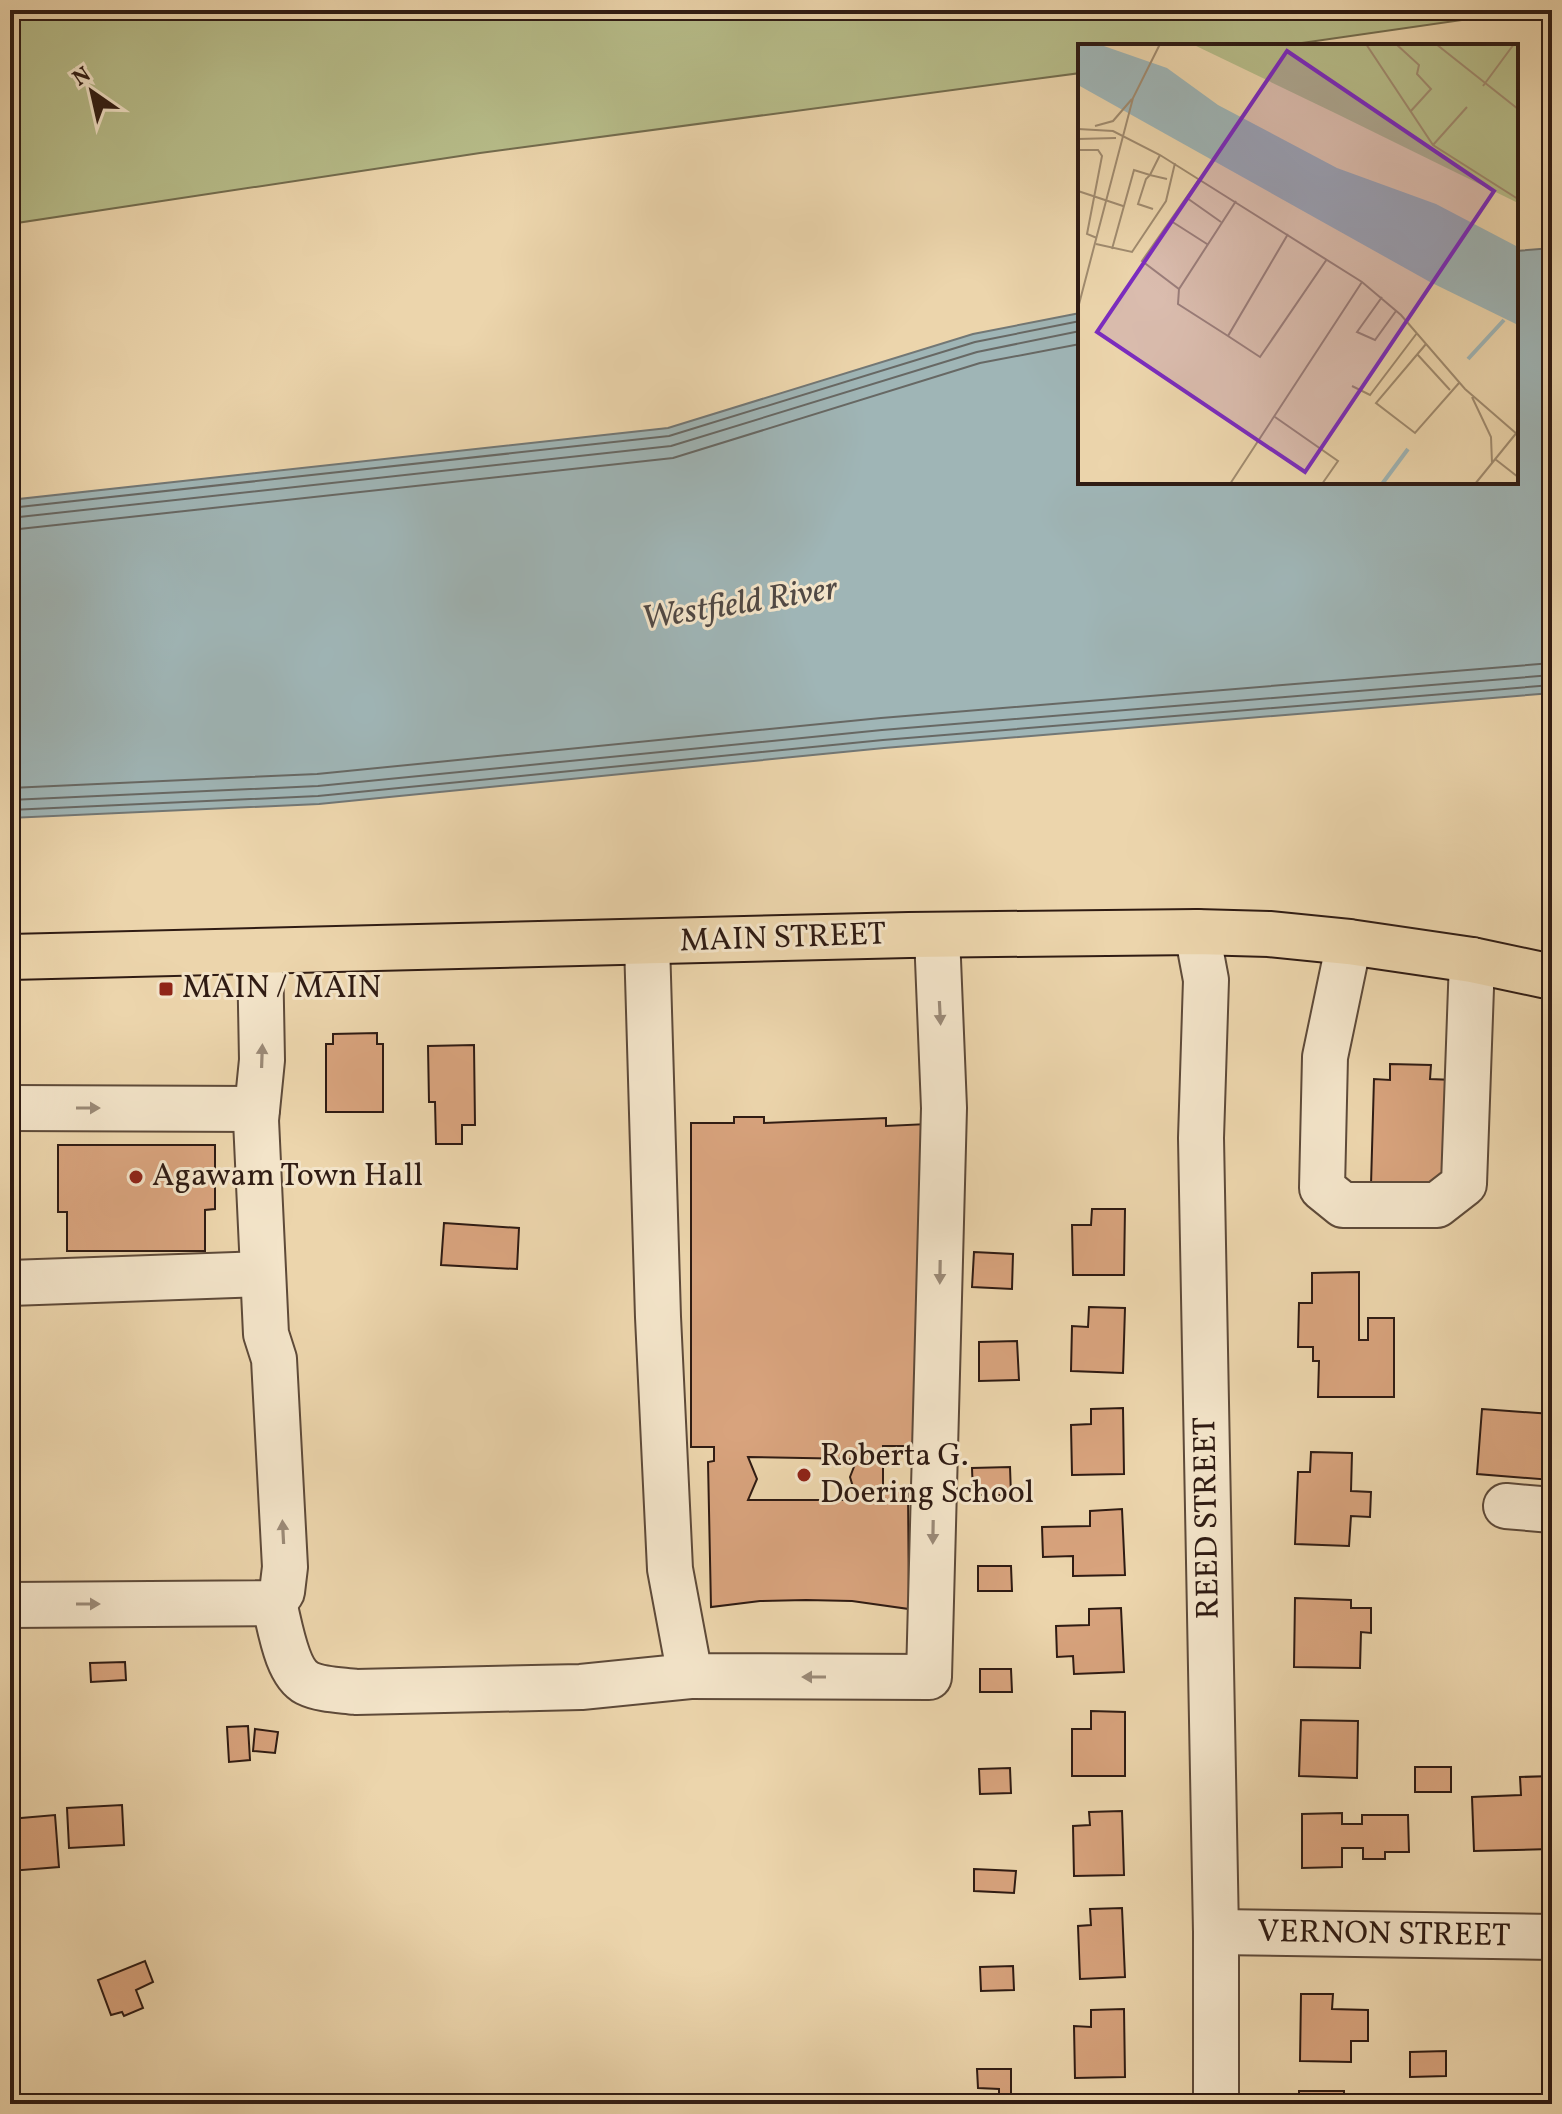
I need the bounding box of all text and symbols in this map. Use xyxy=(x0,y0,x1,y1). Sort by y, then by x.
inset map xyxy=(1078,44,1518,484)
north arrow xyxy=(52,52,132,132)
text: N xyxy=(67,60,98,95)
water label: Westfield River xyxy=(638,566,842,644)
street label: MAIN STREET xyxy=(679,913,887,965)
place label: MAIN / MAIN xyxy=(182,967,381,1011)
marker: MAIN / MAIN xyxy=(157,980,175,998)
one-way arrow xyxy=(934,1001,947,1026)
one-way arrow xyxy=(255,1043,268,1068)
one-way arrow xyxy=(76,1102,101,1114)
place label: Agawam Town Hall xyxy=(152,1155,423,1199)
marker: Agawam Town Hall xyxy=(127,1168,145,1186)
one-way arrow xyxy=(933,1260,946,1285)
street label: REED STREET xyxy=(1184,1416,1232,1620)
place label: Roberta G. Doering School xyxy=(820,1435,1034,1516)
marker: Roberta G. Doering School xyxy=(795,1466,813,1484)
one-way arrow xyxy=(277,1519,290,1544)
one-way arrow xyxy=(926,1520,939,1545)
one-way arrow xyxy=(76,1598,101,1610)
one-way arrow xyxy=(801,1671,826,1683)
street label: VERNON STREET xyxy=(1257,1911,1511,1959)

